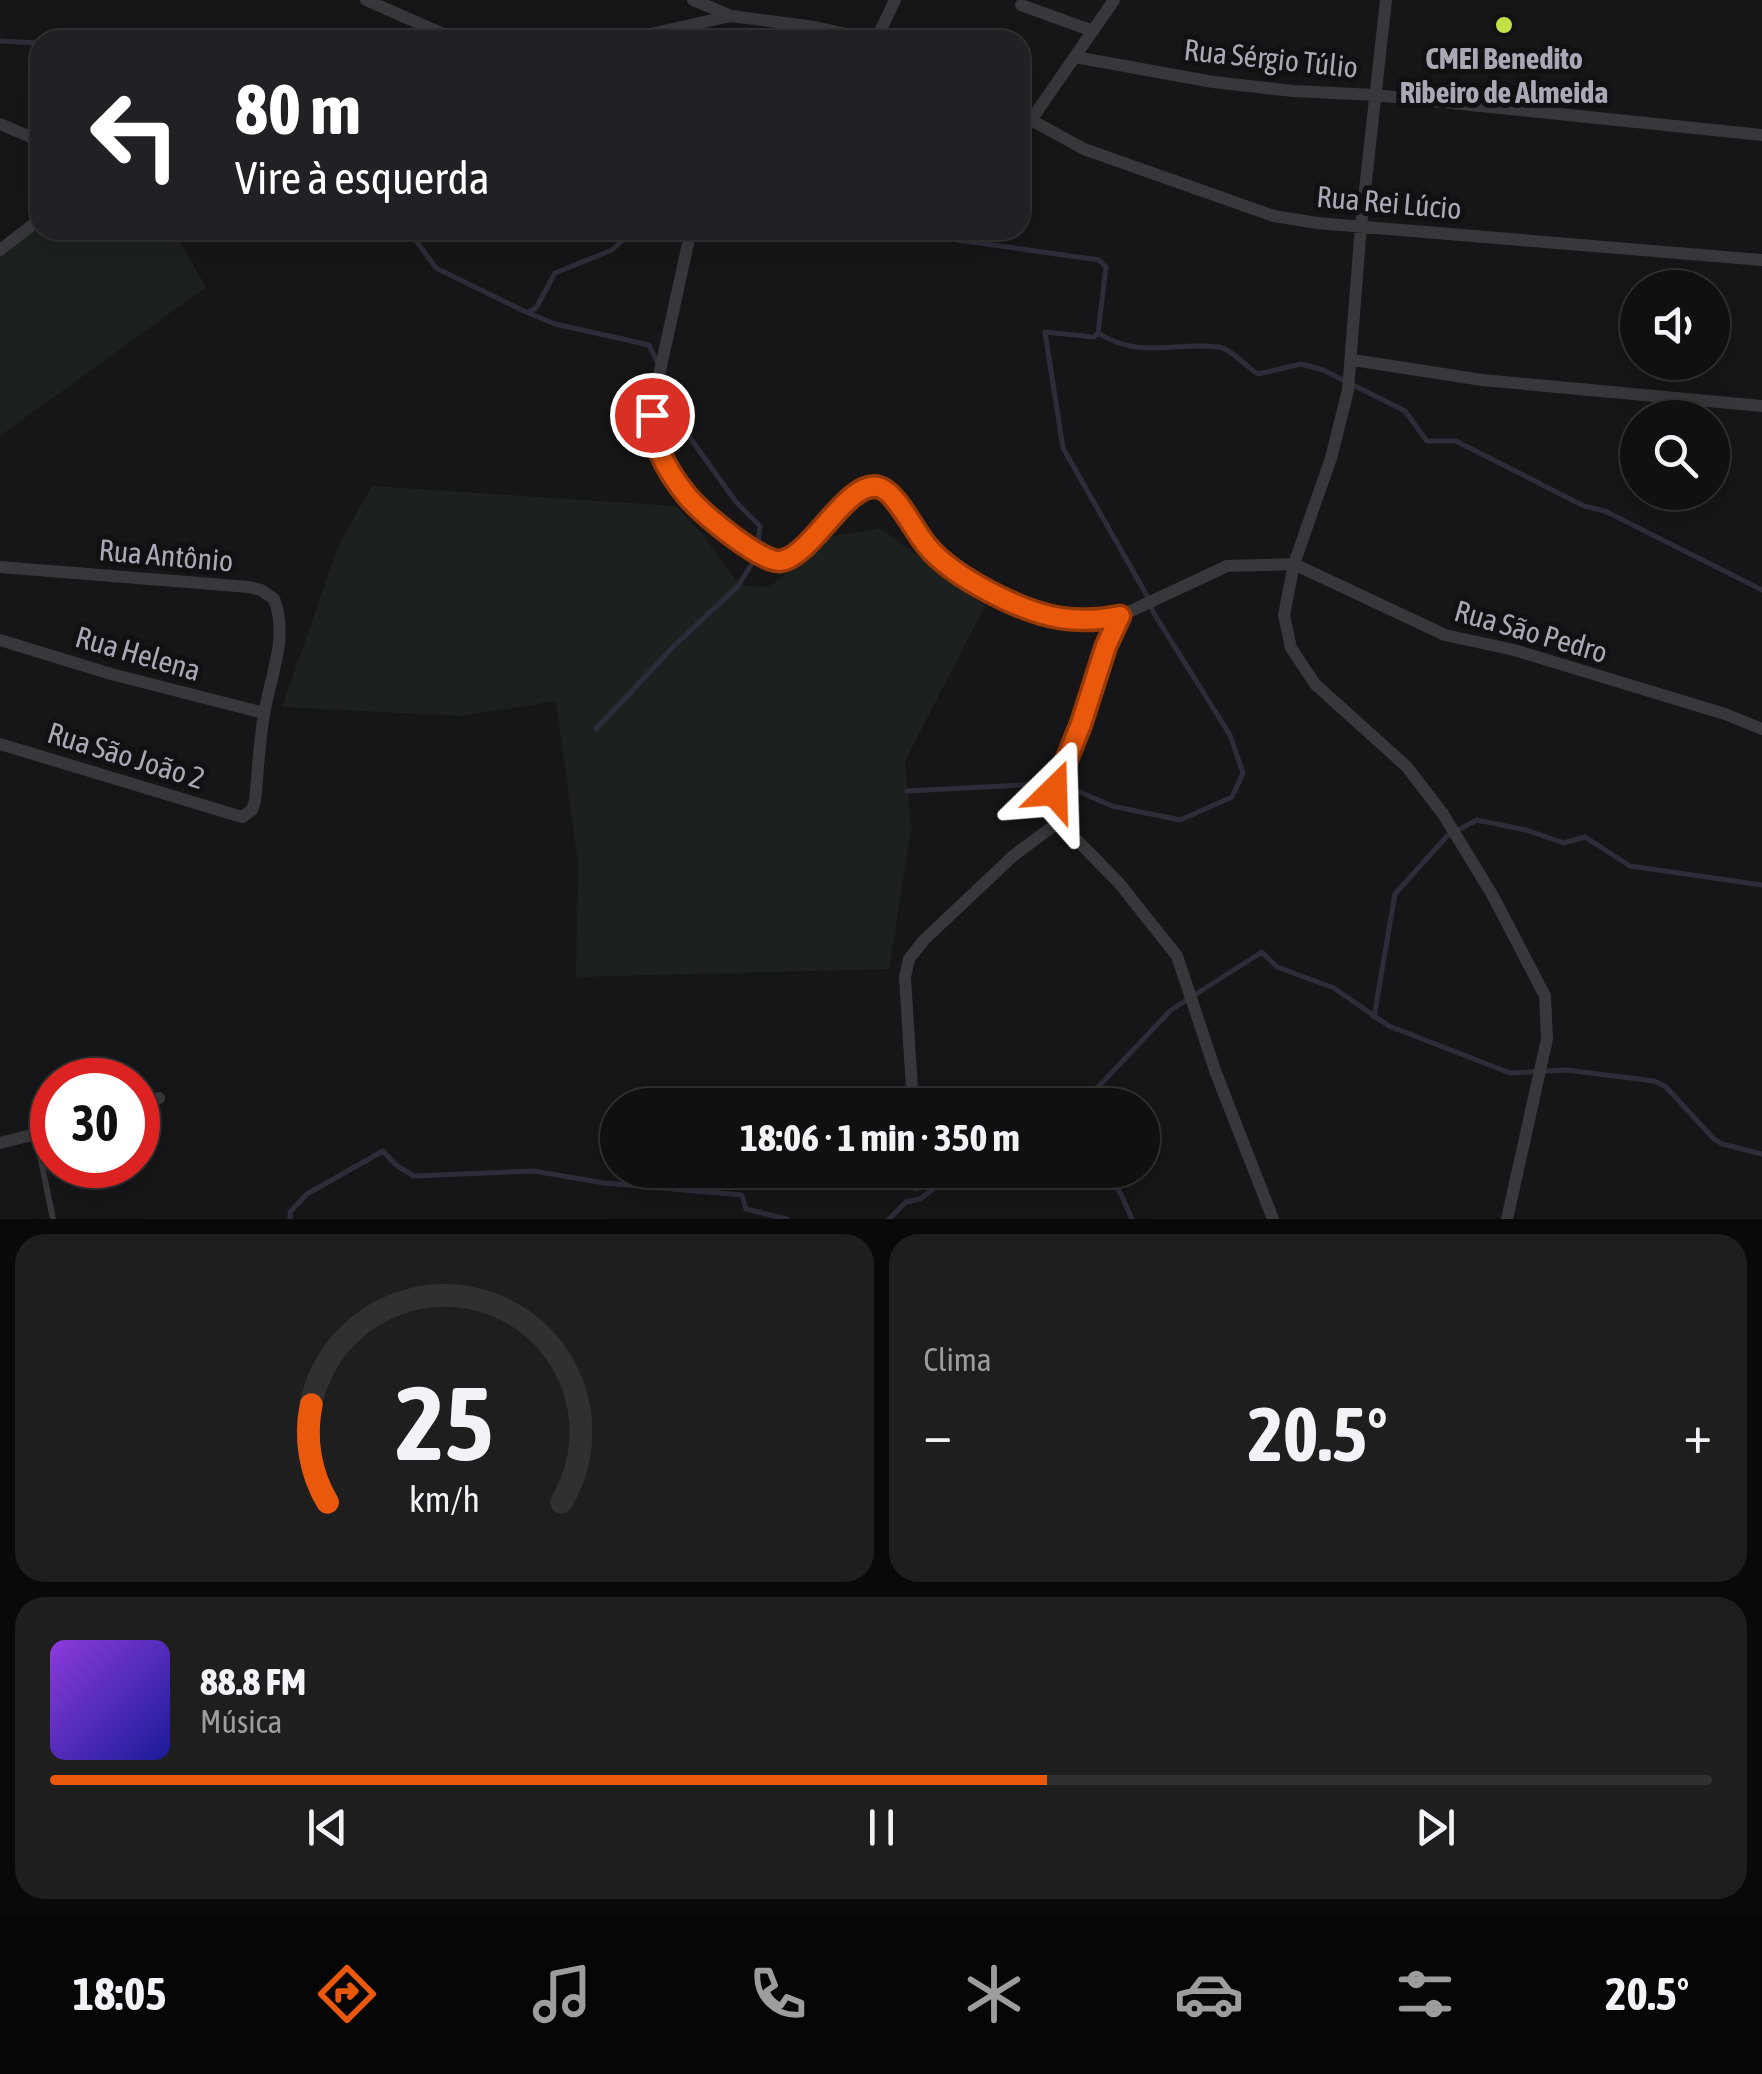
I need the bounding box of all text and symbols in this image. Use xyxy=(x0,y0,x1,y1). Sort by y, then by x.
marker: CMEI Benedito Ribeiro de Almeida xyxy=(1493,14,1515,36)
street label: Rua Sérgio Túlio xyxy=(1182,32,1360,84)
place label: CMEI Benedito Ribeiro de Almeida xyxy=(1400,41,1608,109)
text: 80 m xyxy=(235,69,361,149)
icon: left xyxy=(70,70,200,200)
text: Vire à esquerda xyxy=(235,152,490,204)
street label: Rua Rei Lúcio xyxy=(1315,179,1463,225)
map controls xyxy=(1620,270,1730,510)
button: sound xyxy=(1620,270,1730,380)
pin xyxy=(610,373,695,458)
icon: arrive xyxy=(625,388,680,443)
button: search xyxy=(1620,400,1730,510)
street label: Rua Antônio xyxy=(97,532,235,578)
street label: Rua São Pedro xyxy=(1451,593,1612,669)
street label: Rua Helena xyxy=(72,619,205,687)
street label: Rua São João 2 xyxy=(44,715,209,795)
position arrow xyxy=(1002,739,1106,843)
speed limit sign: 30 xyxy=(30,1058,160,1188)
text: 18:06 · 1 min · 350 m xyxy=(740,1116,1020,1159)
text: Clima xyxy=(924,1341,992,1378)
text: 25 xyxy=(395,1363,493,1482)
text: 20.5° xyxy=(1248,1391,1388,1477)
text: − xyxy=(924,1402,952,1465)
text: + xyxy=(1683,1402,1712,1465)
text: km/h xyxy=(409,1479,480,1520)
text: 88.8 FM xyxy=(200,1660,306,1703)
text: Música xyxy=(200,1703,282,1740)
icon: previous xyxy=(300,1800,355,1855)
icon: pause xyxy=(854,1800,909,1855)
icon: next xyxy=(1408,1800,1463,1855)
icon: directions xyxy=(312,1959,382,2029)
icon: music xyxy=(527,1959,597,2029)
icon: phone xyxy=(743,1959,813,2029)
icon: climate xyxy=(959,1959,1029,2029)
icon: car xyxy=(1174,1959,1244,2029)
icon: filters xyxy=(1390,1959,1460,2029)
text: 18:05 xyxy=(73,1968,166,2020)
text: 20.5° xyxy=(1605,1968,1689,2020)

